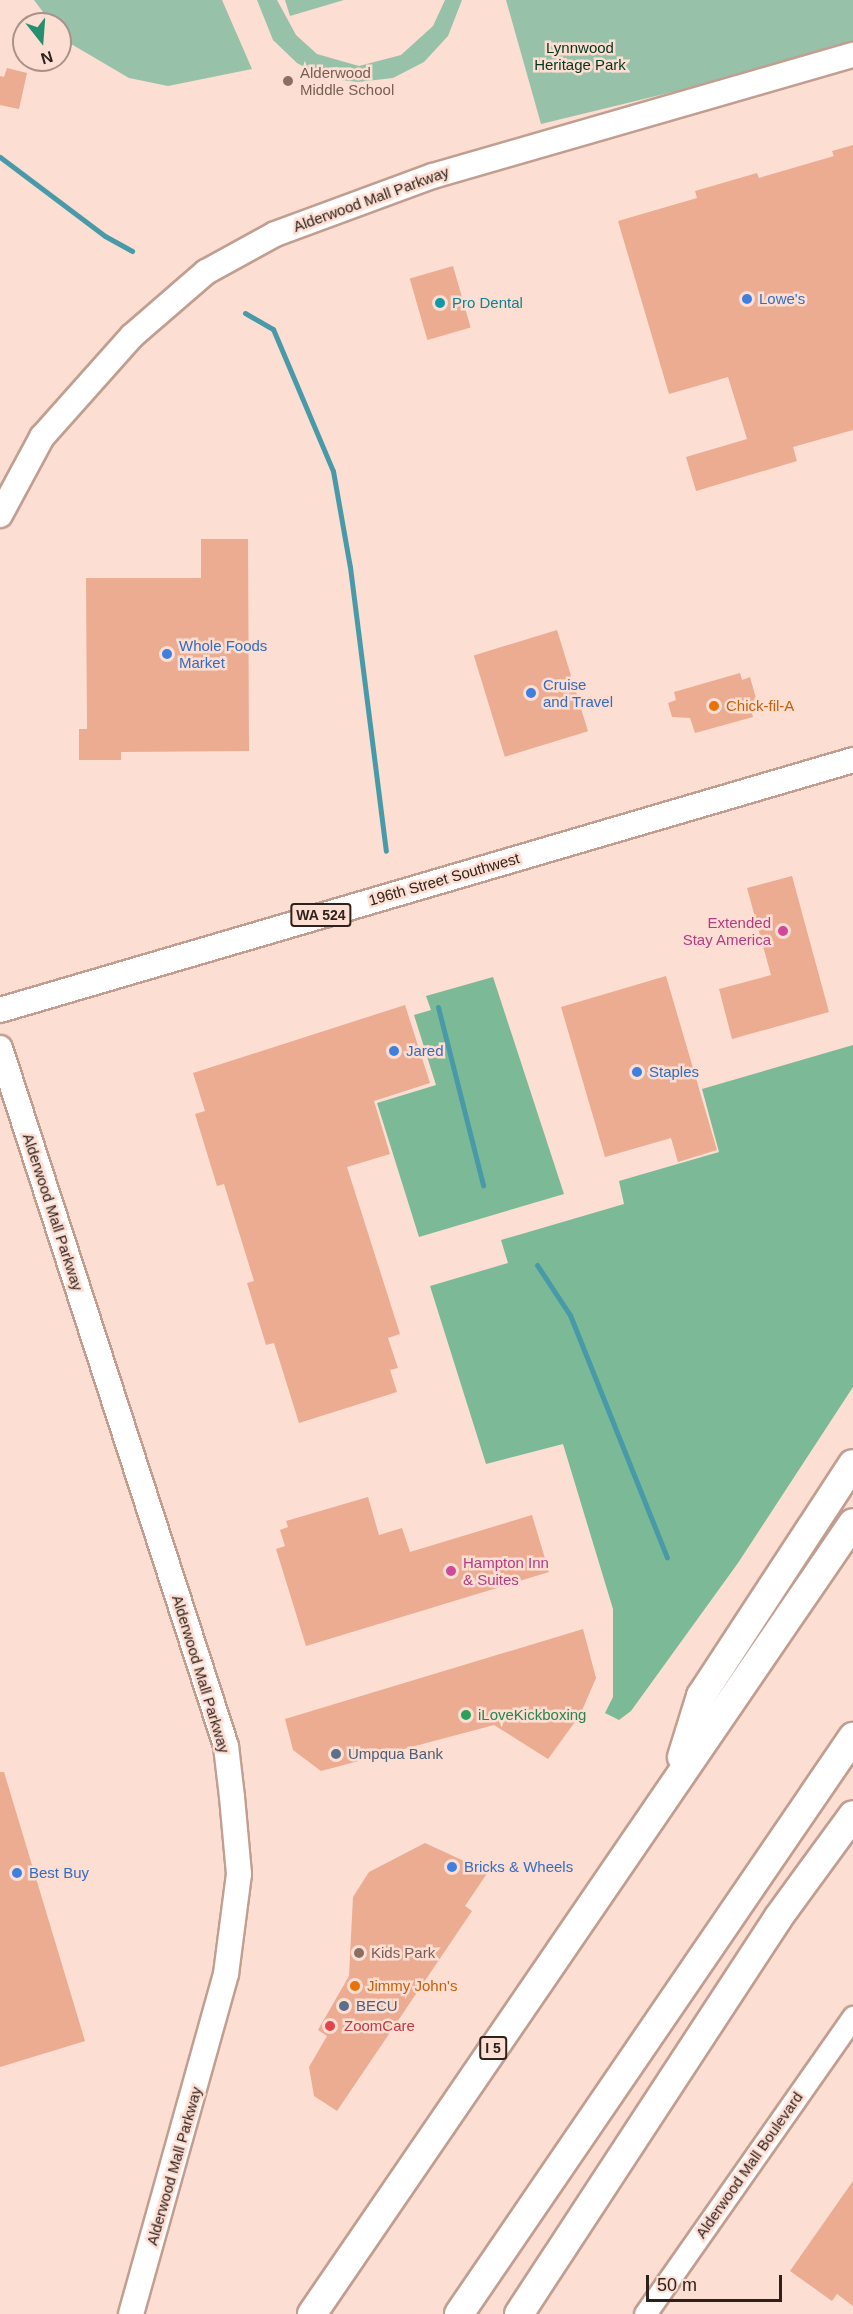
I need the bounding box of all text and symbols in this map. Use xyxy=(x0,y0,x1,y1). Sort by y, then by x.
north arrow xyxy=(12,12,72,72)
park label: Lynnwood Heritage Park xyxy=(534,38,626,73)
text: N xyxy=(39,48,55,68)
place label: Alderwood Middle School xyxy=(300,63,394,98)
marker: Alderwood Middle School xyxy=(281,74,295,88)
street label: Alderwood Mall Parkway xyxy=(291,162,451,236)
place label: Lowe's xyxy=(759,290,805,308)
marker: Lowe's xyxy=(740,292,754,306)
place label: Pro Dental xyxy=(452,294,523,312)
marker: Pro Dental xyxy=(433,296,447,310)
place label: Whole Foods Market xyxy=(179,636,267,671)
marker: Whole Foods Market xyxy=(160,647,174,661)
place label: Cruise and Travel xyxy=(543,675,613,710)
marker: Cruise and Travel xyxy=(524,686,538,700)
place label: Chick-fil-A xyxy=(726,697,794,715)
marker: Chick-fil-A xyxy=(707,699,721,713)
street label: 196th Street Southwest xyxy=(367,849,521,909)
road number: WA 524 xyxy=(290,904,352,926)
place label: Extended Stay America xyxy=(682,913,771,948)
marker: Extended Stay America xyxy=(776,924,790,938)
place label: Jared xyxy=(406,1042,444,1060)
marker: Jared xyxy=(387,1044,401,1058)
place label: Staples xyxy=(649,1063,699,1081)
marker: Staples xyxy=(630,1065,644,1079)
street label: Alderwood Mall Parkway xyxy=(19,1131,87,1293)
place label: Hampton Inn & Suites xyxy=(463,1553,549,1588)
marker: Hampton Inn & Suites xyxy=(444,1564,458,1578)
street label: Alderwood Mall Parkway xyxy=(168,1593,234,1755)
place label: iLoveKickboxing xyxy=(478,1706,586,1724)
marker: iLoveKickboxing xyxy=(459,1708,473,1722)
place label: Umpqua Bank xyxy=(348,1745,443,1763)
marker: Umpqua Bank xyxy=(329,1747,343,1761)
place label: Bricks & Wheels xyxy=(464,1858,573,1876)
marker: Bricks & Wheels xyxy=(445,1860,459,1874)
place label: Best Buy xyxy=(29,1864,89,1882)
marker: Best Buy xyxy=(10,1866,24,1880)
place label: Kids Park xyxy=(371,1944,435,1962)
marker: Kids Park xyxy=(352,1946,366,1960)
place label: Jimmy John's xyxy=(367,1977,457,1995)
marker: Jimmy John's xyxy=(348,1979,362,1993)
place label: BECU xyxy=(356,1997,398,2015)
marker: BECU xyxy=(337,1999,351,2013)
marker: ZoomCare xyxy=(321,2017,339,2035)
place label: ZoomCare xyxy=(344,2017,415,2035)
road number: I 5 xyxy=(478,2037,508,2059)
street label: Alderwood Mall Parkway xyxy=(143,2085,205,2247)
street label: Alderwood Mall Boulevard xyxy=(692,2088,806,2242)
scale bar xyxy=(649,2263,786,2301)
text: 50 m xyxy=(657,2275,697,2295)

